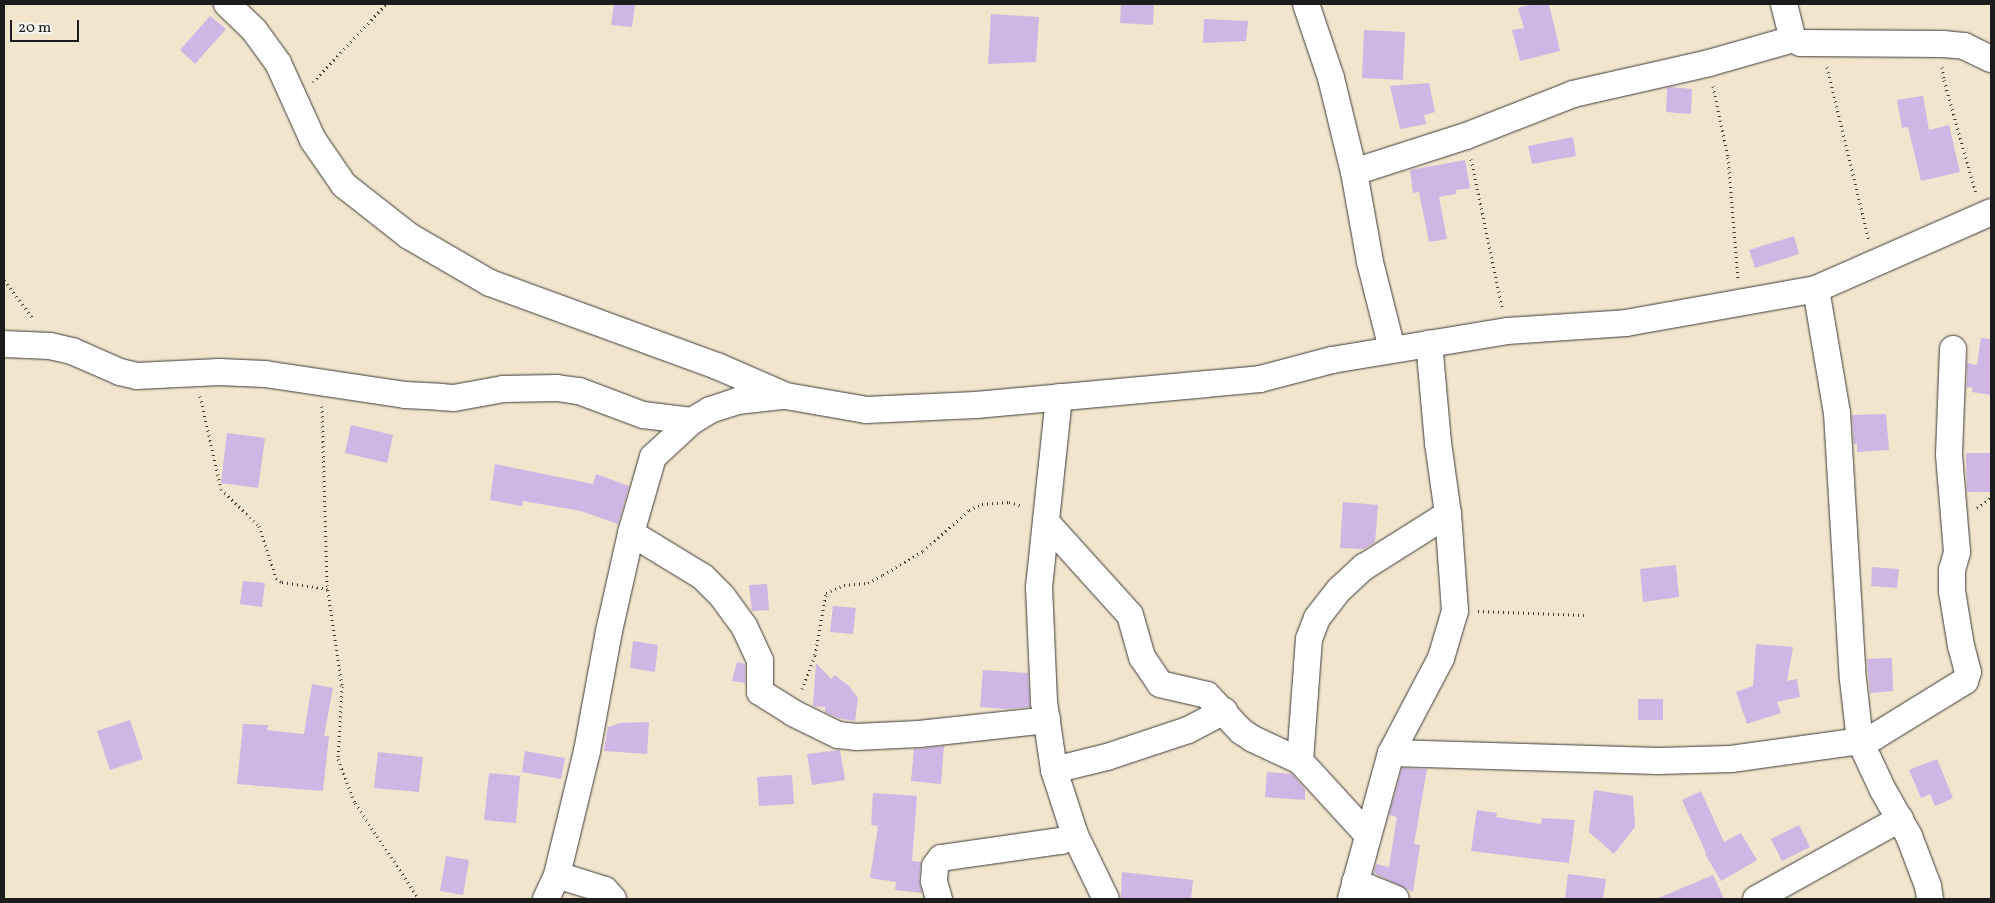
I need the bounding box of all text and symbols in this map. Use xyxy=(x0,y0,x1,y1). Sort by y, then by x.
scale bar xyxy=(12,10,81,42)
text: 20 m xyxy=(18,18,51,39)

